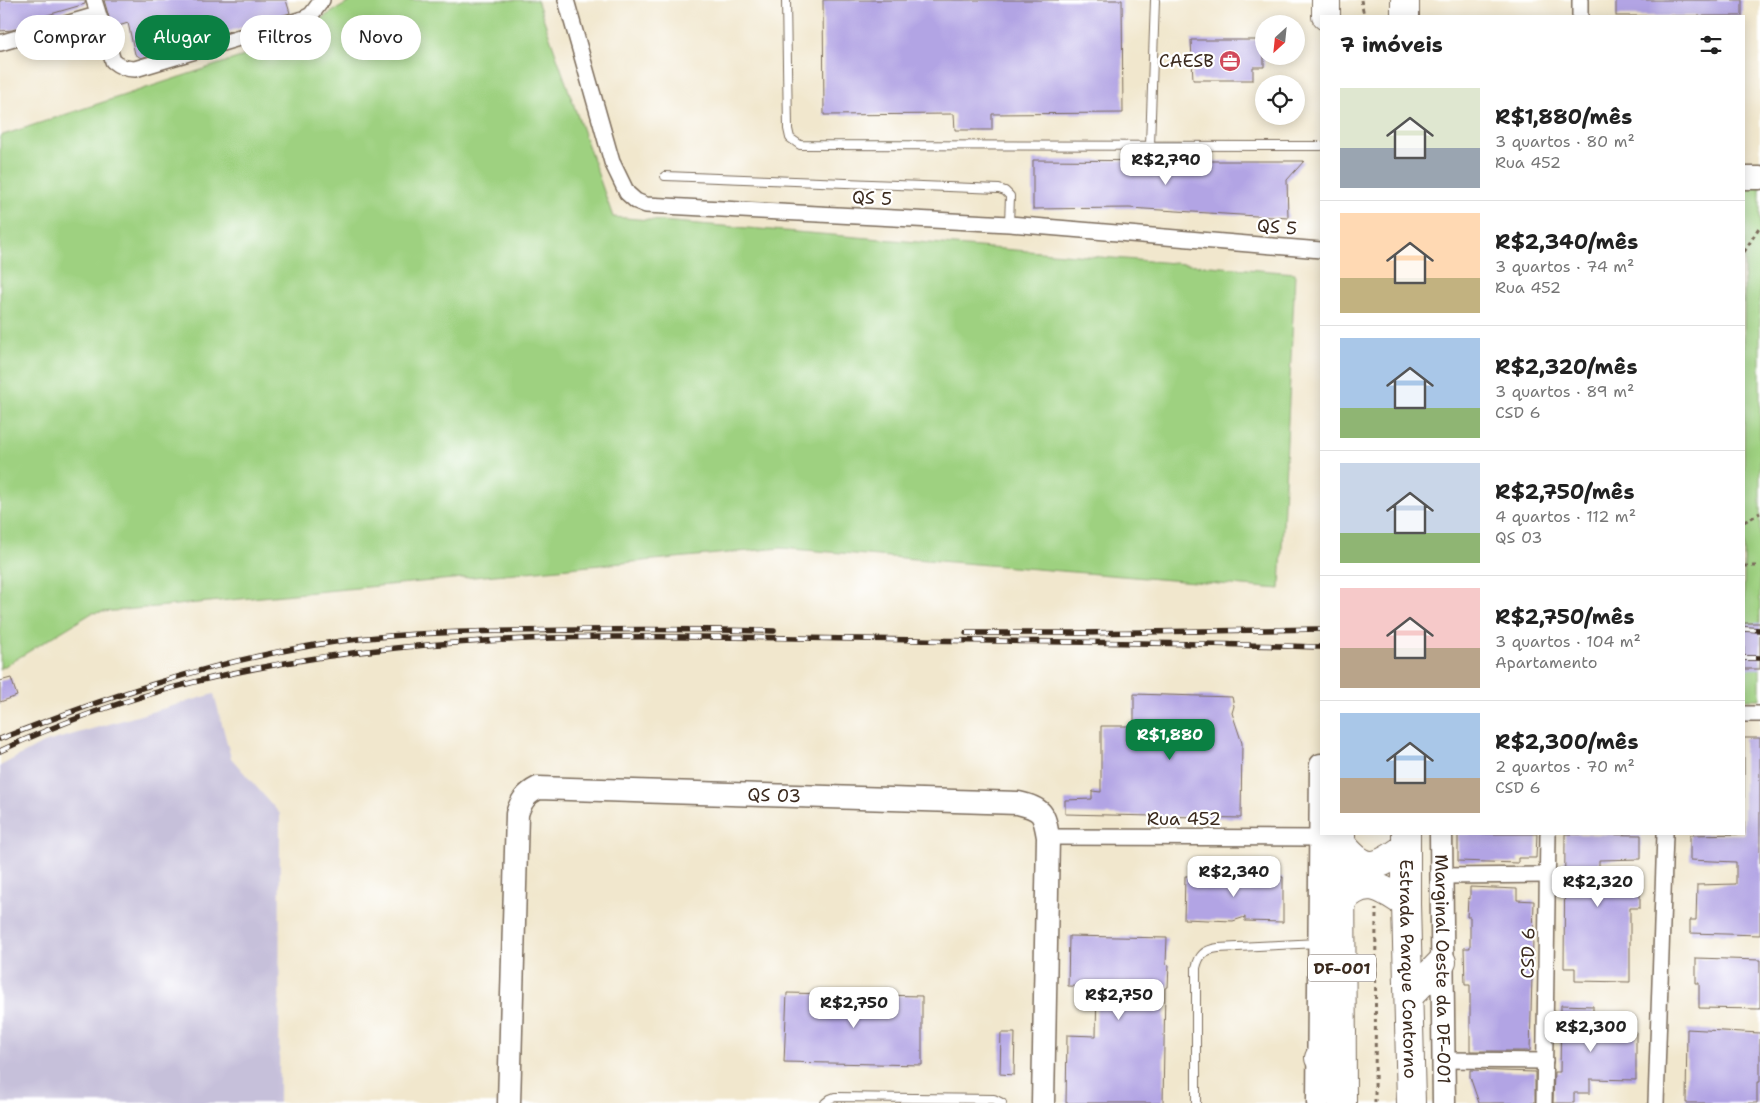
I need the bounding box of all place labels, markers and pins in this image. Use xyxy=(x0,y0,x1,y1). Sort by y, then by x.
place label: CAESB xyxy=(1159,49,1214,73)
office icon: CAESB xyxy=(1218,49,1242,73)
pin: R$2,790 xyxy=(1120,144,1212,186)
pin: R$1,880 xyxy=(1124,718,1216,761)
pin: R$2,340 xyxy=(1188,856,1280,898)
pin: R$2,320 xyxy=(1552,866,1644,908)
pin: R$2,750 xyxy=(1073,978,1165,1021)
pin: R$2,750 xyxy=(808,986,900,1029)
pin: R$2,300 xyxy=(1545,1010,1637,1053)

